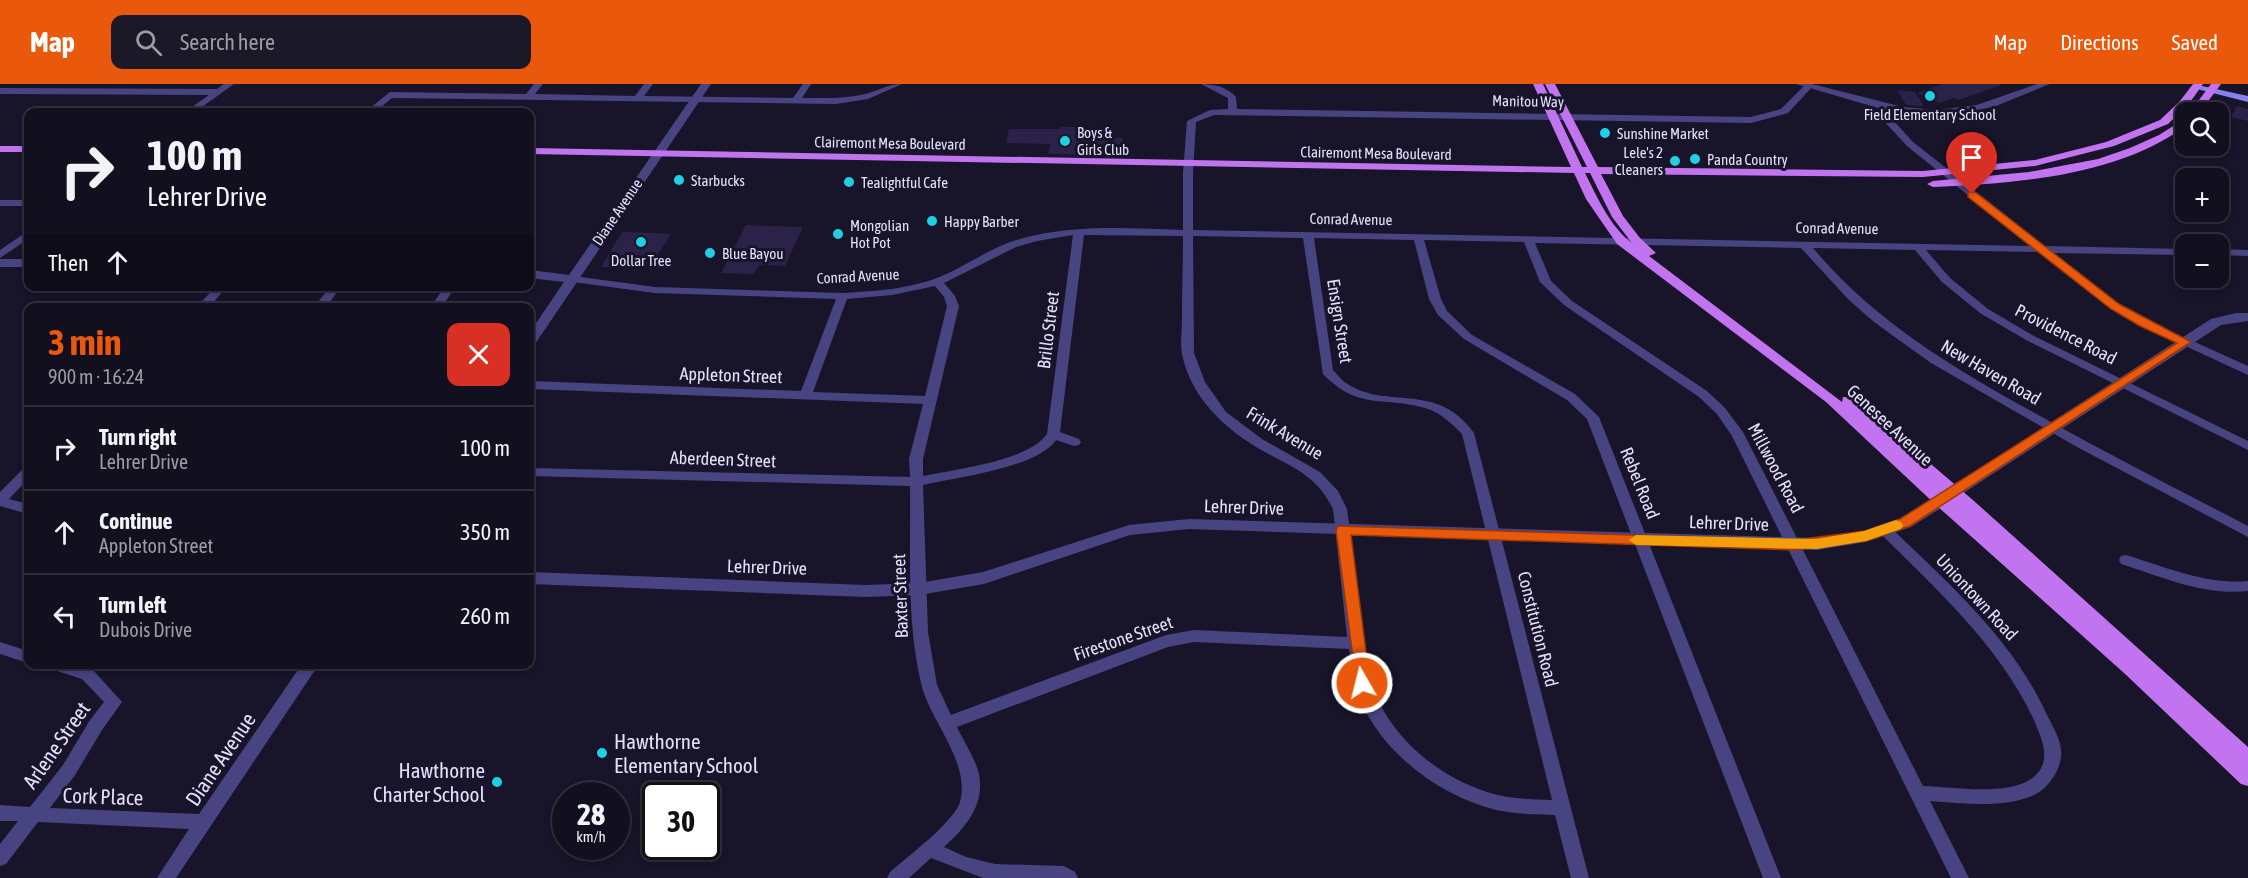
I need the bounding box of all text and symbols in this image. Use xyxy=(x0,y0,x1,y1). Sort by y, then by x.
search box xyxy=(111,15,531,69)
text: Map xyxy=(30,26,75,58)
icon: search xyxy=(132,26,165,59)
text: Search here xyxy=(180,29,275,55)
text: Map xyxy=(1993,30,2027,54)
text: Directions xyxy=(2060,30,2139,54)
text: Saved xyxy=(2172,30,2218,54)
marker: Field Elementary School xyxy=(1923,89,1937,103)
street label: Manitou Way xyxy=(1492,92,1564,110)
map controls xyxy=(2175,102,2229,288)
button: search xyxy=(2175,102,2229,156)
place label: Field Elementary School xyxy=(1864,106,1996,123)
place label: Boys & Girls Club xyxy=(1077,124,1129,158)
place label: Sunshine Market xyxy=(1617,125,1709,142)
marker: Sunshine Market xyxy=(1598,126,1612,140)
text: 100 m xyxy=(147,131,242,179)
icon: right xyxy=(48,132,126,210)
pin xyxy=(1946,132,1997,194)
street label: Clairemont Mesa Boulevard xyxy=(814,133,966,153)
marker: Boys & Girls Club xyxy=(1058,134,1072,148)
icon: arrive xyxy=(1955,141,1988,174)
street label: Clairemont Mesa Boulevard xyxy=(1300,143,1452,163)
place label: Lele's 2 Cleaners xyxy=(1615,144,1663,178)
place label: Panda Country xyxy=(1707,151,1788,168)
marker: Panda Country xyxy=(1688,152,1702,166)
marker: Lele's 2 Cleaners xyxy=(1668,154,1682,168)
button: + xyxy=(2175,168,2229,222)
place label: Starbucks xyxy=(691,172,745,189)
marker: Starbucks xyxy=(672,173,686,187)
place label: Tealightful Cafe xyxy=(861,174,948,191)
street label: Diane Avenue xyxy=(589,175,646,248)
marker: Tealightful Cafe xyxy=(842,175,856,189)
text: Lehrer Drive xyxy=(147,181,267,212)
street label: Conrad Avenue xyxy=(1309,210,1393,228)
place label: Happy Barber xyxy=(944,213,1019,230)
marker: Happy Barber xyxy=(925,214,939,228)
place label: Mongolian Hot Pot xyxy=(850,217,909,251)
street label: Conrad Avenue xyxy=(1795,219,1879,237)
marker: Mongolian Hot Pot xyxy=(831,227,845,241)
button: − xyxy=(2175,234,2229,288)
marker: Dollar Tree xyxy=(634,235,648,249)
place label: Blue Bayou xyxy=(722,245,784,262)
icon: ahead xyxy=(101,246,134,279)
marker: Blue Bayou xyxy=(703,246,717,260)
text: Then xyxy=(48,250,89,276)
place label: Dollar Tree xyxy=(611,252,671,269)
street label: Conrad Avenue xyxy=(816,265,900,287)
street label: Ensign Street xyxy=(1323,277,1357,365)
street label: Brillo Street xyxy=(1033,290,1063,370)
street label: Providence Road xyxy=(2012,299,2120,369)
text: 3 min xyxy=(48,321,122,363)
button: close xyxy=(447,323,510,386)
street label: New Haven Road xyxy=(1937,335,2045,409)
street label: Appleton Street xyxy=(679,363,783,387)
text: 900 m · 16:24 xyxy=(48,365,144,388)
street label: Genesee Avenue xyxy=(1843,380,1937,470)
street label: Frink Avenue xyxy=(1243,402,1327,464)
street label: Millwood Road xyxy=(1744,420,1808,516)
text: Turn right xyxy=(99,424,176,450)
icon: right xyxy=(48,432,81,465)
text: 100 m xyxy=(460,435,510,461)
street label: Rebel Road xyxy=(1616,444,1664,522)
street label: Aberdeen Street xyxy=(670,447,776,471)
text: Lehrer Drive xyxy=(99,450,188,473)
street label: Lehrer Drive xyxy=(1204,495,1284,519)
text: Continue xyxy=(99,508,173,534)
street label: Lehrer Drive xyxy=(1689,511,1769,535)
icon: ahead xyxy=(48,516,81,549)
text: 350 m xyxy=(460,519,510,545)
text: Appleton Street xyxy=(99,534,213,557)
street label: Uniontown Road xyxy=(1932,550,2022,644)
street label: Baxter Street xyxy=(888,553,912,639)
street label: Lehrer Drive xyxy=(727,555,807,579)
street label: Constitution Road xyxy=(1514,569,1562,689)
text: Turn left xyxy=(99,592,166,618)
icon: left xyxy=(48,600,81,633)
text: 260 m xyxy=(460,603,510,629)
street label: Firestone Street xyxy=(1071,611,1175,665)
text: Dubois Drive xyxy=(99,618,192,641)
position arrow xyxy=(1330,651,1394,715)
street label: Arlene Street xyxy=(17,697,95,793)
street label: Diane Avenue xyxy=(180,708,260,810)
place label: Hawthorne Elementary School xyxy=(614,729,759,777)
marker: Hawthorne Elementary School xyxy=(595,746,609,760)
place label: Hawthorne Charter School xyxy=(373,758,485,806)
marker: Hawthorne Charter School xyxy=(490,775,504,789)
speed limit sign: 30 xyxy=(642,782,720,860)
street label: Cork Place xyxy=(62,783,144,809)
text: 28 xyxy=(577,797,605,831)
text: km/h xyxy=(576,828,606,845)

